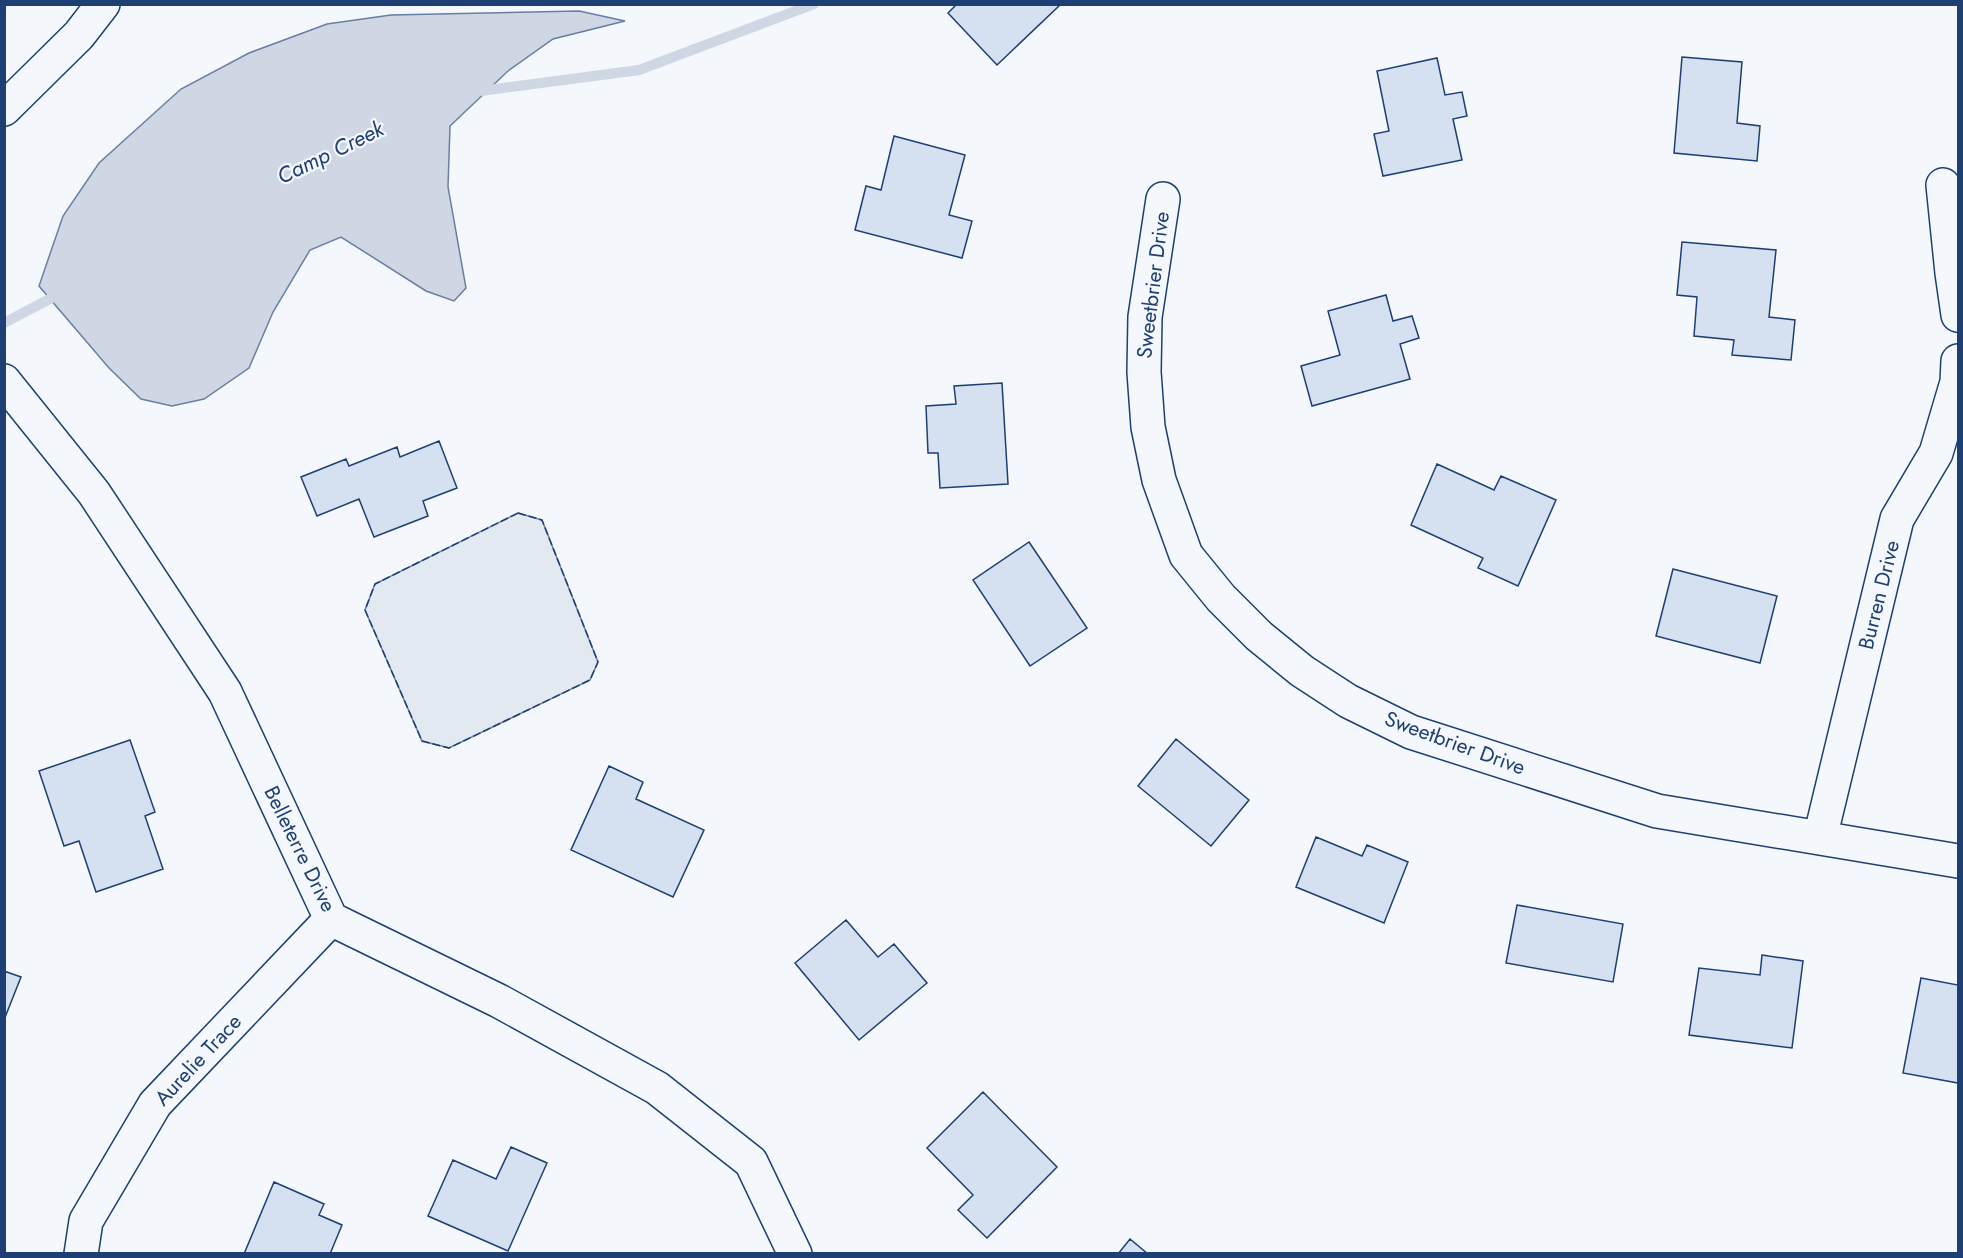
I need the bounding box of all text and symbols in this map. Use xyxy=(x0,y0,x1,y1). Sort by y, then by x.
water label: Camp Creek xyxy=(271,112,390,192)
street label: Sweetbrier Drive xyxy=(1129,210,1177,360)
street label: Burren Drive xyxy=(1851,537,1907,653)
street label: Sweetbrier Drive xyxy=(1380,704,1530,782)
street label: Belleterre Drive xyxy=(257,781,344,917)
street label: Aurelie Trace xyxy=(148,1007,249,1113)

